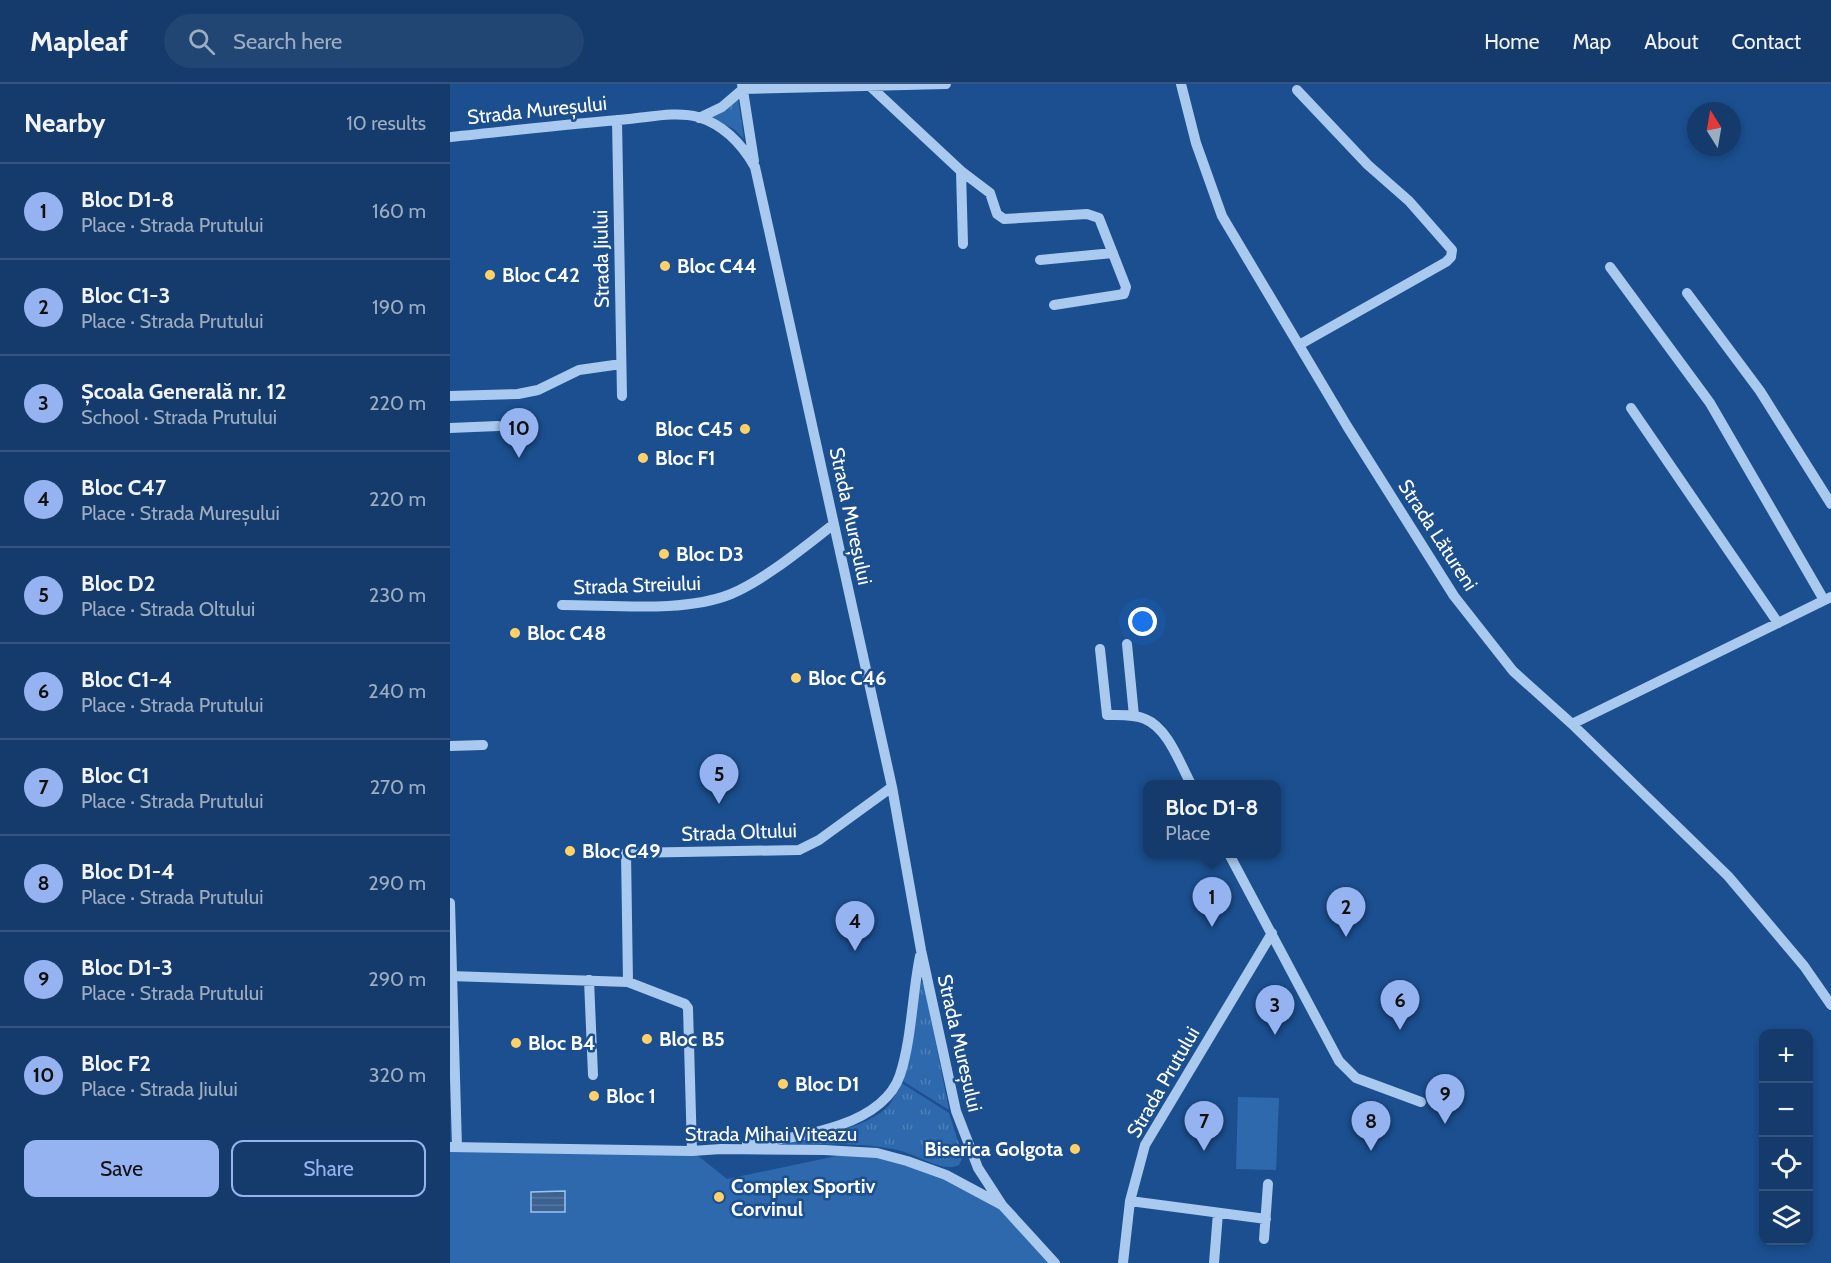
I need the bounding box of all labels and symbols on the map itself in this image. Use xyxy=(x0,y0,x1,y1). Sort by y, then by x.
street label: Strada Mureșului xyxy=(466,91,608,130)
north arrow xyxy=(1687,102,1741,156)
street label: Strada Jiului xyxy=(588,210,614,308)
place label: Bloc C44 xyxy=(677,254,757,278)
marker: Bloc C44 xyxy=(658,259,672,273)
place label: Bloc C42 xyxy=(502,263,580,287)
marker: Bloc C42 xyxy=(483,268,497,282)
pin: 10 xyxy=(500,408,538,458)
place label: Bloc C45 xyxy=(655,417,733,441)
marker: Bloc C45 xyxy=(738,422,752,436)
street label: Strada Mureșului xyxy=(824,445,877,587)
place label: Bloc F1 xyxy=(655,446,715,470)
marker: Bloc F1 xyxy=(636,451,650,465)
street label: Strada Lătureni xyxy=(1393,475,1483,595)
place label: Bloc D3 xyxy=(676,542,744,566)
marker: Bloc D3 xyxy=(657,547,671,561)
street label: Strada Streiului xyxy=(573,571,701,599)
your location xyxy=(1128,607,1157,636)
place label: Bloc C48 xyxy=(527,621,606,645)
marker: Bloc C48 xyxy=(508,626,522,640)
place label: Bloc C46 xyxy=(808,666,886,690)
marker: Bloc C46 xyxy=(789,671,803,685)
pin: 5 xyxy=(700,754,738,804)
street label: Strada Oltului xyxy=(681,818,797,846)
place label: Bloc C49 xyxy=(582,839,660,863)
marker: Bloc C49 xyxy=(563,844,577,858)
pin: 1 xyxy=(1192,878,1232,927)
pin: 2 xyxy=(1326,888,1366,937)
pin: 4 xyxy=(836,902,874,951)
street label: Strada Mureșului xyxy=(932,972,987,1114)
pin: 6 xyxy=(1380,980,1420,1030)
pin: 3 xyxy=(1256,986,1294,1035)
street label: Strada Prutului xyxy=(1122,1022,1204,1142)
place label: Bloc B5 xyxy=(659,1027,725,1051)
place label: Bloc B4 xyxy=(528,1031,596,1055)
marker: Bloc B5 xyxy=(640,1032,654,1046)
marker: Bloc B4 xyxy=(509,1036,523,1050)
place label: Bloc D1 xyxy=(795,1072,859,1096)
pin: 9 xyxy=(1426,1074,1464,1124)
marker: Bloc D1 xyxy=(776,1077,790,1091)
place label: Bloc 1 xyxy=(606,1084,656,1108)
marker: Bloc 1 xyxy=(587,1089,601,1103)
pin: 7 xyxy=(1184,1102,1224,1151)
pin: 8 xyxy=(1352,1102,1390,1151)
street label: Strada Mihai Viteazu xyxy=(685,1122,857,1146)
place label: Biserica Golgota xyxy=(924,1137,1063,1161)
marker: Biserica Golgota xyxy=(1068,1142,1082,1156)
place label: Complex Sportiv Corvinul xyxy=(731,1174,875,1221)
marker: Complex Sportiv Corvinul xyxy=(712,1190,726,1204)

